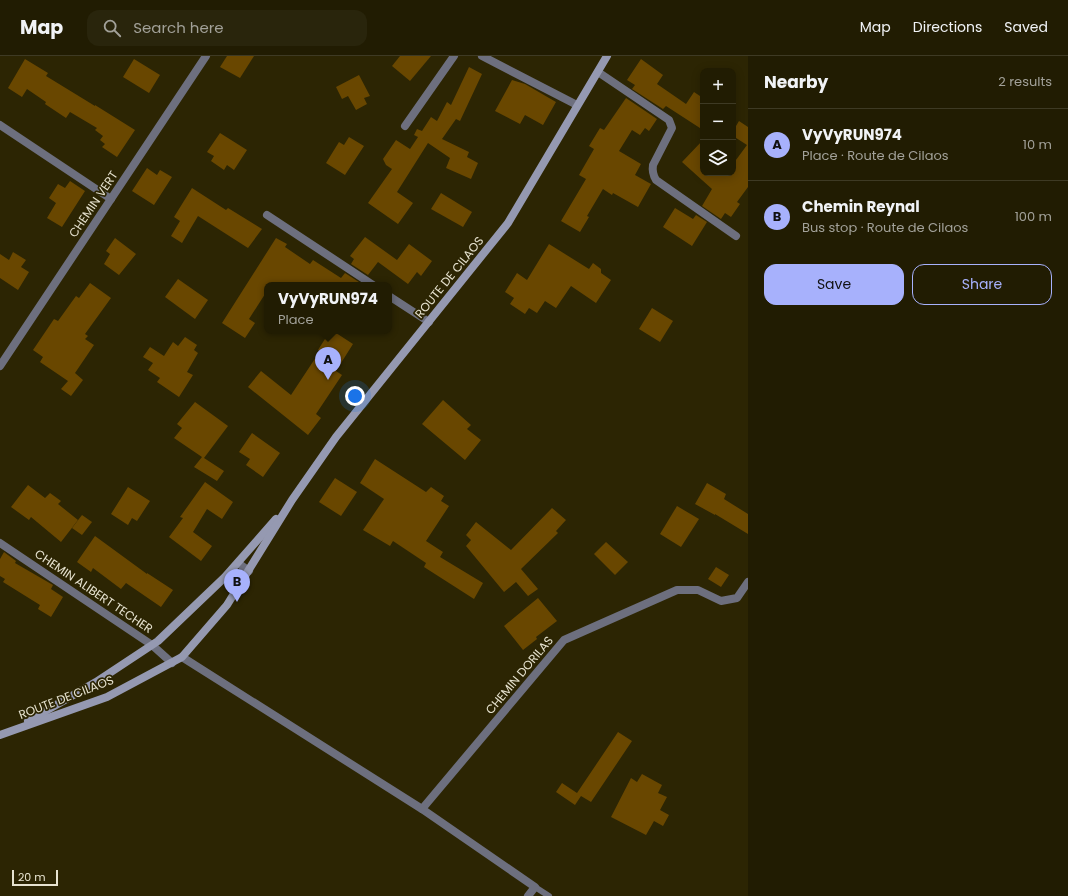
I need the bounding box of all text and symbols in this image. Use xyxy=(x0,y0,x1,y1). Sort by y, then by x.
search box xyxy=(87,10,367,46)
text: Map xyxy=(20,14,63,41)
icon: search xyxy=(101,17,123,39)
text: Search here xyxy=(133,17,224,38)
text: Map xyxy=(860,17,891,37)
text: Directions xyxy=(913,17,982,37)
text: Saved xyxy=(1004,17,1048,37)
map controls xyxy=(700,68,736,176)
button: + xyxy=(700,68,736,104)
text: Nearby xyxy=(764,70,828,94)
text: 2 results xyxy=(998,72,1052,91)
button: − xyxy=(700,104,736,140)
text: VyVyRUN974 xyxy=(802,124,902,145)
text: A xyxy=(772,135,782,154)
text: 10 m xyxy=(1023,135,1052,154)
button: layers xyxy=(700,140,736,176)
text: Place · Route de Cilaos xyxy=(802,146,949,165)
street label: CHEMIN VERT xyxy=(65,167,122,241)
text: Chemin Reynal xyxy=(802,196,920,217)
text: B xyxy=(773,207,781,226)
text: 100 m xyxy=(1015,207,1052,226)
text: Bus stop · Route de Cilaos xyxy=(802,218,968,237)
street label: ROUTE DE CILAOS xyxy=(411,233,487,321)
button: Save xyxy=(764,264,904,305)
button: Share xyxy=(912,264,1052,305)
popup xyxy=(264,282,392,334)
text: VyVyRUN974 xyxy=(278,288,378,309)
text: Place xyxy=(278,310,314,329)
pin: A xyxy=(315,347,341,380)
your location xyxy=(345,386,365,406)
street label: CHEMIN ALIBERT TECHER xyxy=(32,545,156,637)
pin: B xyxy=(224,569,250,602)
street label: CHEMIN DORILAS xyxy=(481,632,557,718)
street label: ROUTE DE CILAOS xyxy=(16,671,116,723)
scale bar xyxy=(12,868,58,887)
text: 20 m xyxy=(18,869,46,885)

